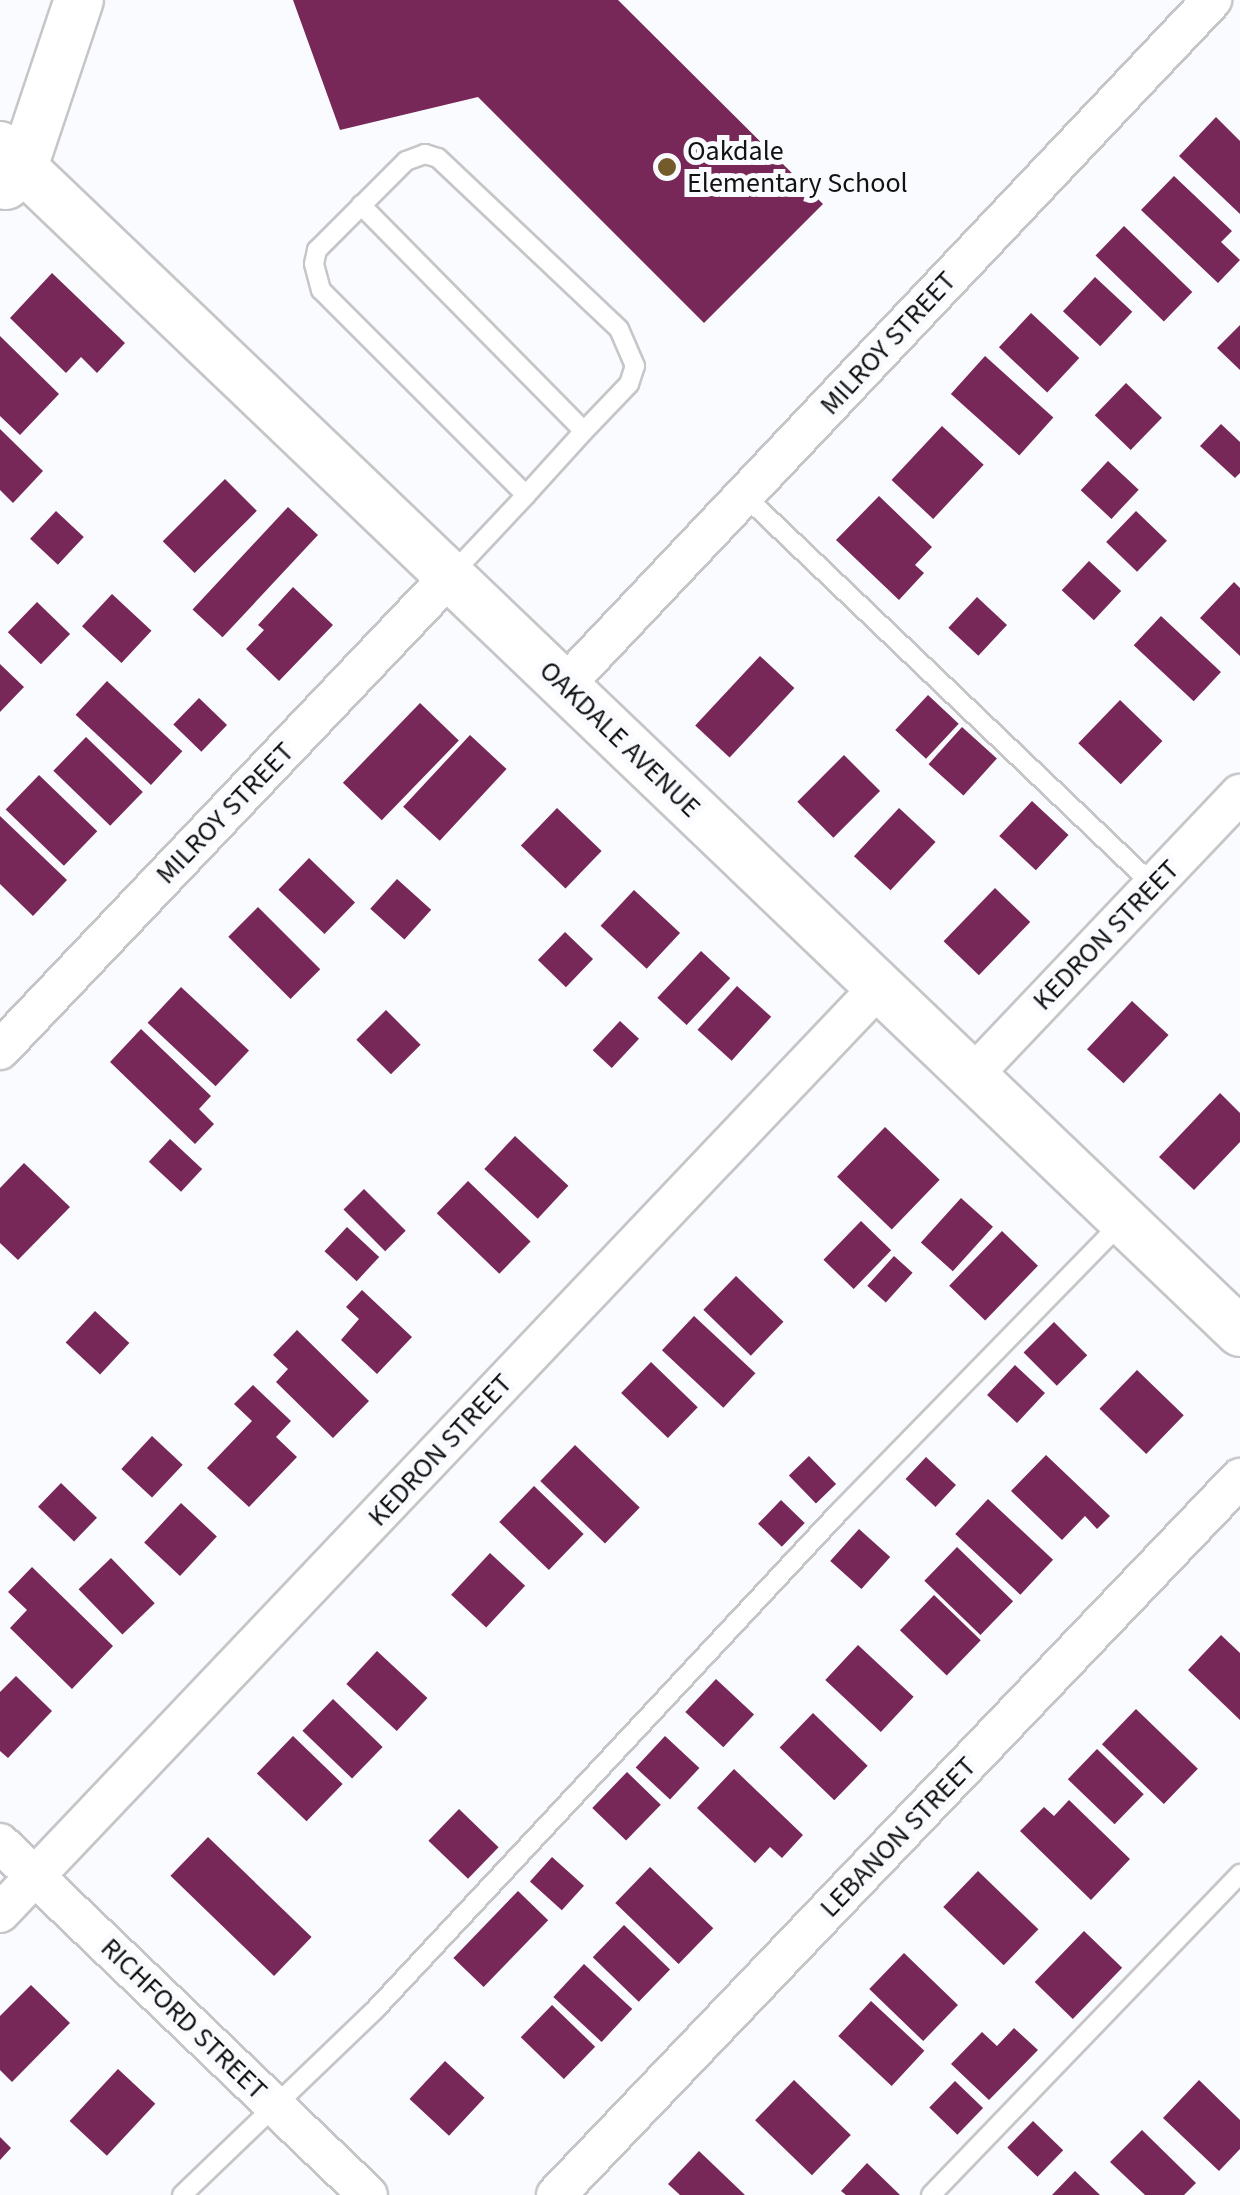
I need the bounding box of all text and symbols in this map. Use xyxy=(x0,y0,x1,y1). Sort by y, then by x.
place label: Oakdale Elementary School xyxy=(687,134,908,200)
marker: Oakdale Elementary School xyxy=(656,156,678,178)
street label: MILROY STREET xyxy=(813,264,963,422)
street label: OAKDALE AVENUE xyxy=(533,654,707,824)
street label: MILROY STREET xyxy=(149,735,301,891)
street label: KEDRON STREET xyxy=(1026,853,1186,1017)
street label: KEDRON STREET xyxy=(361,1367,519,1533)
street label: LEBANON STREET xyxy=(813,1750,983,1924)
street label: RICHFORD STREET xyxy=(94,1931,274,2107)

